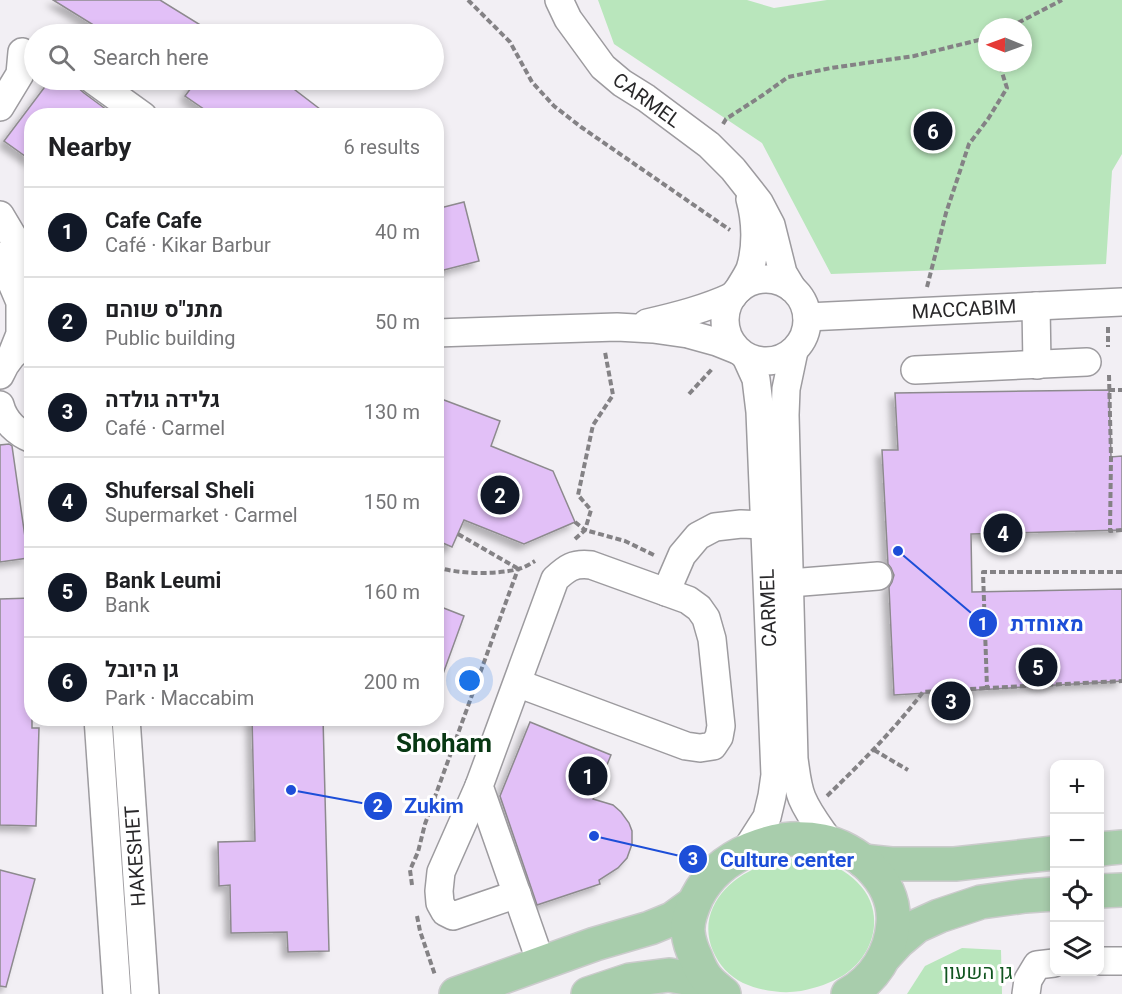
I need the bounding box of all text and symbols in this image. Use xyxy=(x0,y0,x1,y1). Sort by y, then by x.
north arrow xyxy=(978,18,1032,72)
search box xyxy=(24,24,444,90)
icon: search xyxy=(45,41,78,74)
text: Search here xyxy=(93,45,209,70)
street label: CARMEL xyxy=(608,67,686,133)
pin: 6 xyxy=(914,108,952,154)
text: Nearby xyxy=(48,132,131,162)
text: 6 results xyxy=(344,135,420,159)
text: Cafe Cafe xyxy=(105,208,202,233)
text: 1 xyxy=(62,220,73,244)
text: 40 m xyxy=(375,220,420,244)
text: Café · Kikar Barbur xyxy=(105,233,271,257)
street label: MACCABIM xyxy=(911,294,1017,324)
text: מתנ"ס שוהם xyxy=(105,297,223,322)
text: 2 xyxy=(62,310,73,334)
text: 50 m xyxy=(375,310,420,334)
text: Public building xyxy=(105,326,235,350)
text: גלידה גולדה xyxy=(105,387,220,412)
text: 3 xyxy=(62,400,73,424)
text: 130 m xyxy=(364,400,420,424)
text: Café · Carmel xyxy=(105,416,225,440)
pin: 2 xyxy=(480,472,520,518)
text: Shufersal Sheli xyxy=(105,478,255,503)
text: 4 xyxy=(62,490,73,514)
text: 150 m xyxy=(364,490,420,514)
text: Supermarket · Carmel xyxy=(105,503,298,527)
pin: 4 xyxy=(984,510,1022,556)
text: Bank Leumi xyxy=(105,568,221,593)
street label: CARMEL xyxy=(755,568,781,647)
text: 5 xyxy=(62,580,73,604)
text: 160 m xyxy=(364,580,420,604)
text: Bank xyxy=(105,593,150,617)
callout: מאוחדת xyxy=(968,604,1095,643)
text: מאוחדת xyxy=(1010,612,1084,636)
text: 1 xyxy=(978,613,988,634)
pin: 5 xyxy=(1018,644,1058,690)
text: גן היובל xyxy=(105,657,179,682)
your location xyxy=(455,666,484,695)
text: 6 xyxy=(62,670,73,694)
text: 200 m xyxy=(364,670,420,694)
pin: 3 xyxy=(932,678,970,724)
text: Park · Maccabim xyxy=(105,686,254,710)
district label: Shoham xyxy=(396,728,492,758)
pin: 1 xyxy=(568,754,608,798)
map controls xyxy=(1050,760,1104,976)
button: + xyxy=(1050,760,1104,814)
callout: Zukim xyxy=(363,786,476,825)
text: Zukim xyxy=(404,794,464,818)
text: 2 xyxy=(373,795,383,816)
street label: HAKESHET xyxy=(120,805,150,907)
button: − xyxy=(1050,814,1104,868)
callout: Culture center xyxy=(678,840,866,879)
text: 3 xyxy=(688,848,698,869)
text: Culture center xyxy=(720,848,854,872)
button: locate xyxy=(1050,868,1104,922)
button: layers xyxy=(1050,922,1104,976)
park label: גן השעון xyxy=(943,960,1013,984)

